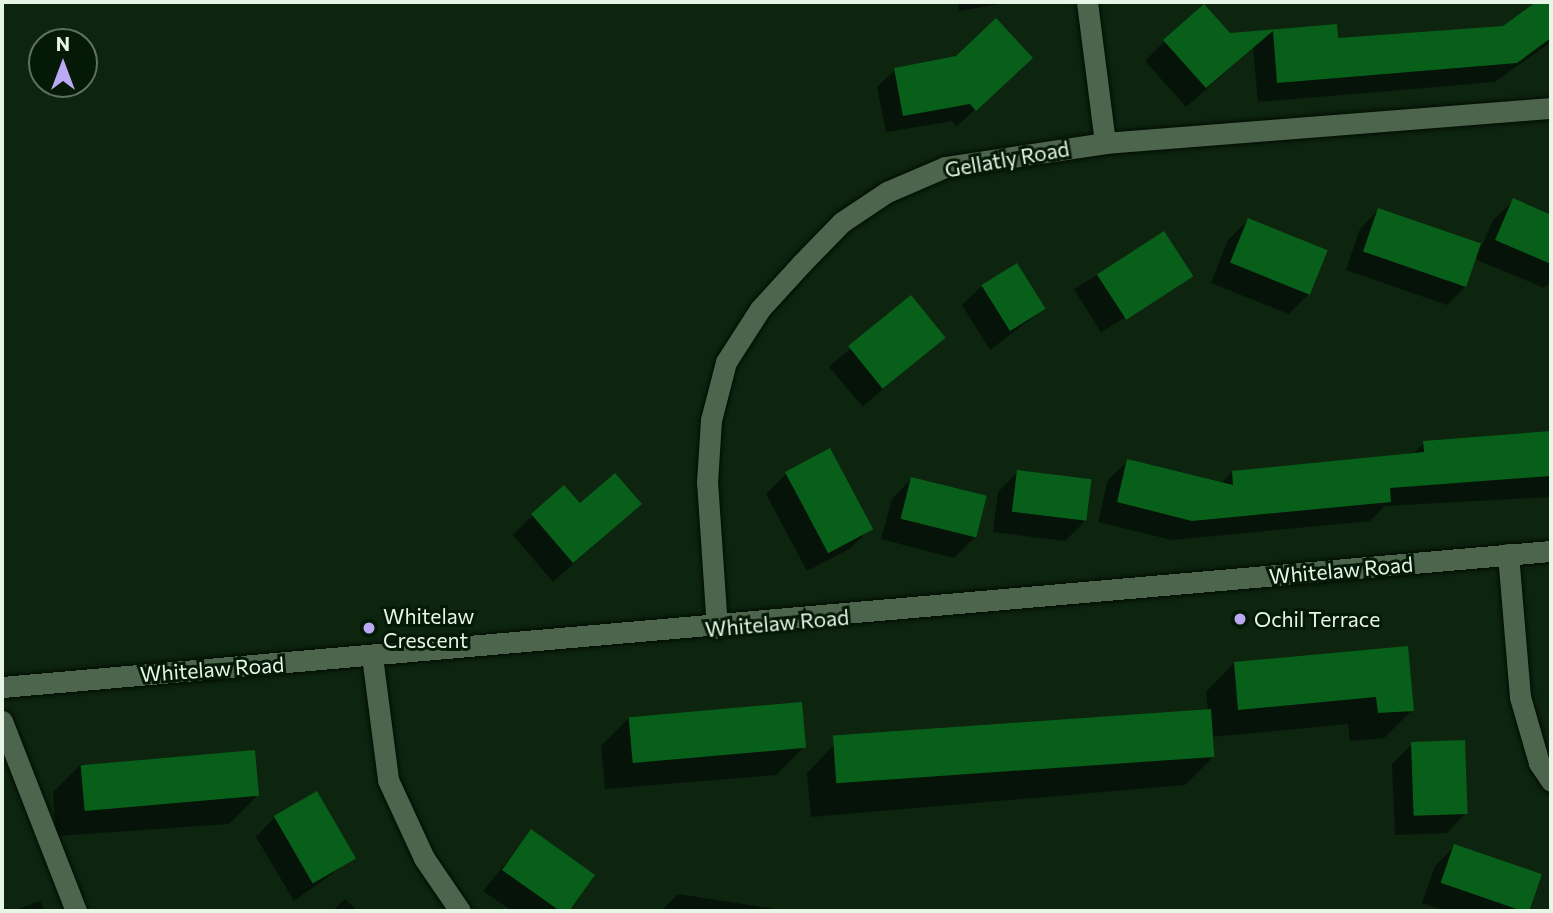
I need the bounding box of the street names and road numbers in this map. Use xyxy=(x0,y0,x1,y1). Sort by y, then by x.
street label: Gellatly Road xyxy=(943,136,1071,182)
street label: Whitelaw Road xyxy=(1268,551,1414,589)
street label: Whitelaw Road xyxy=(704,604,850,642)
street label: Whitelaw Road xyxy=(139,651,285,687)

